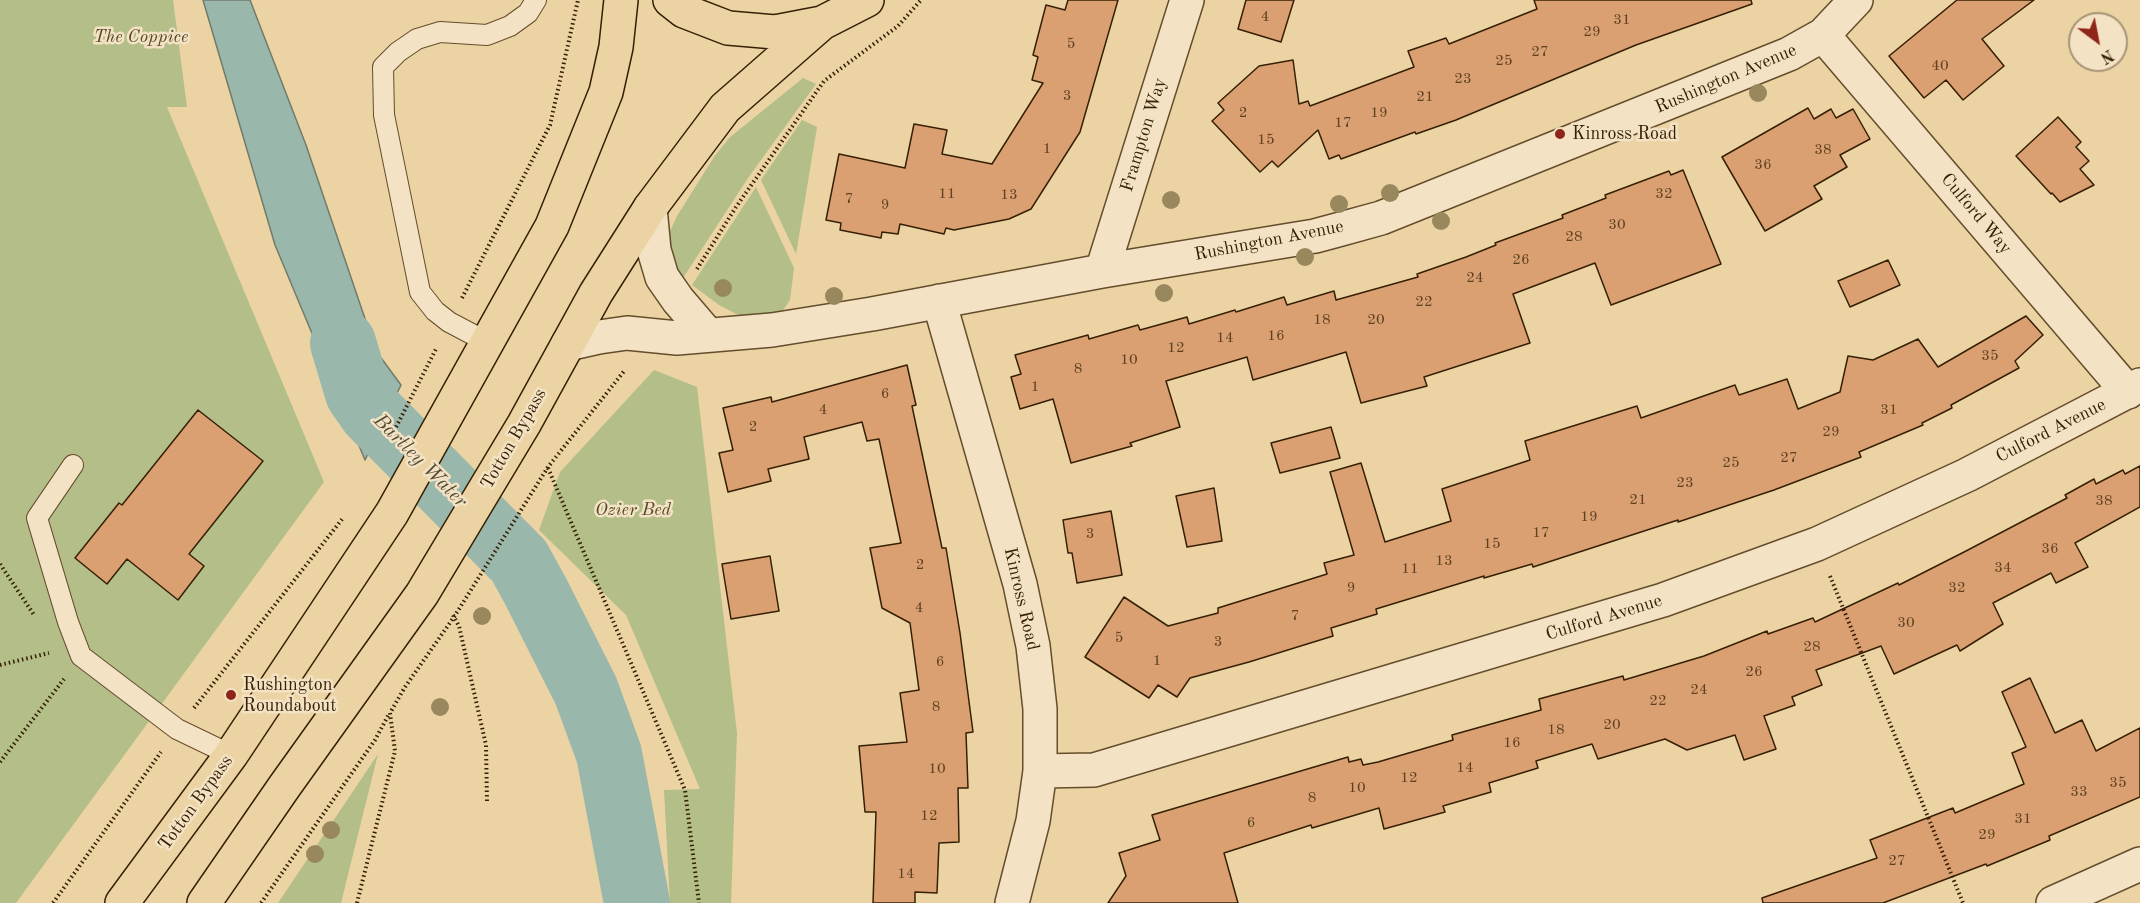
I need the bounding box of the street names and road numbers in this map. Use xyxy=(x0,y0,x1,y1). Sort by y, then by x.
street label: Rushington Avenue xyxy=(1652,39,1800,119)
street label: Frampton Way xyxy=(1116,75,1172,195)
street label: Culford Way xyxy=(1936,169,2016,259)
street label: Rushington Avenue xyxy=(1193,216,1345,266)
street label: Totton Bypass xyxy=(476,385,552,493)
street label: Culford Avenue xyxy=(1992,394,2110,468)
street label: Kinross Road xyxy=(999,545,1043,653)
street label: Culford Avenue xyxy=(1543,590,1665,646)
street label: Totton Bypass xyxy=(154,751,238,855)

